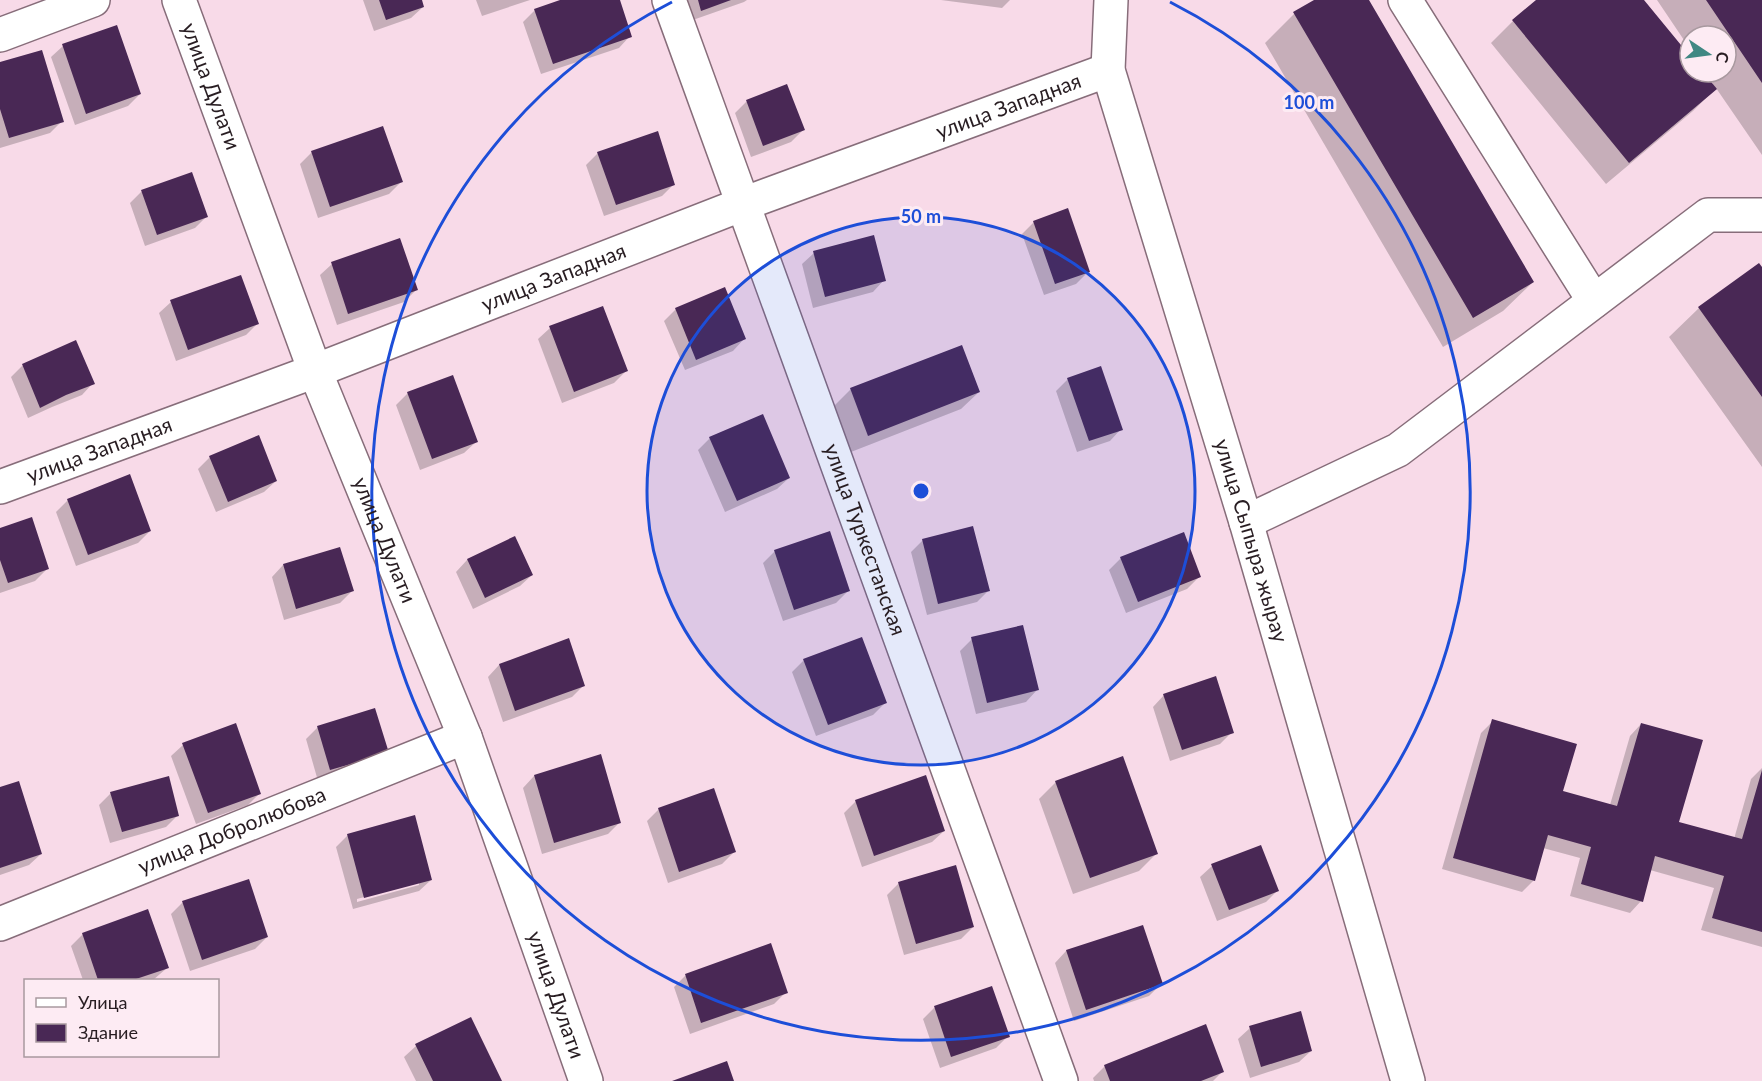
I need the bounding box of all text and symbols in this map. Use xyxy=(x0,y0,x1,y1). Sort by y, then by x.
street label: улица Дулати xyxy=(177,19,247,153)
north arrow xyxy=(1678,24,1738,84)
text: С xyxy=(1713,50,1734,65)
street label: улица Западная xyxy=(932,67,1084,143)
text: 100 m xyxy=(1284,91,1334,113)
text: 50 m xyxy=(901,205,941,227)
street label: улица Западная xyxy=(477,237,629,316)
street label: улица Западная xyxy=(23,411,175,487)
street label: улица Сыпыра жырау xyxy=(1210,436,1294,645)
street label: улица Туркестанская xyxy=(820,440,912,638)
street label: улица Дулати xyxy=(349,473,423,606)
centre of rings xyxy=(911,481,931,501)
street label: улица Добролюбова xyxy=(134,780,329,878)
street label: улица Дулати xyxy=(523,927,591,1061)
legend xyxy=(24,979,219,1057)
text: Улица xyxy=(78,991,128,1013)
text: Здание xyxy=(78,1021,138,1043)

